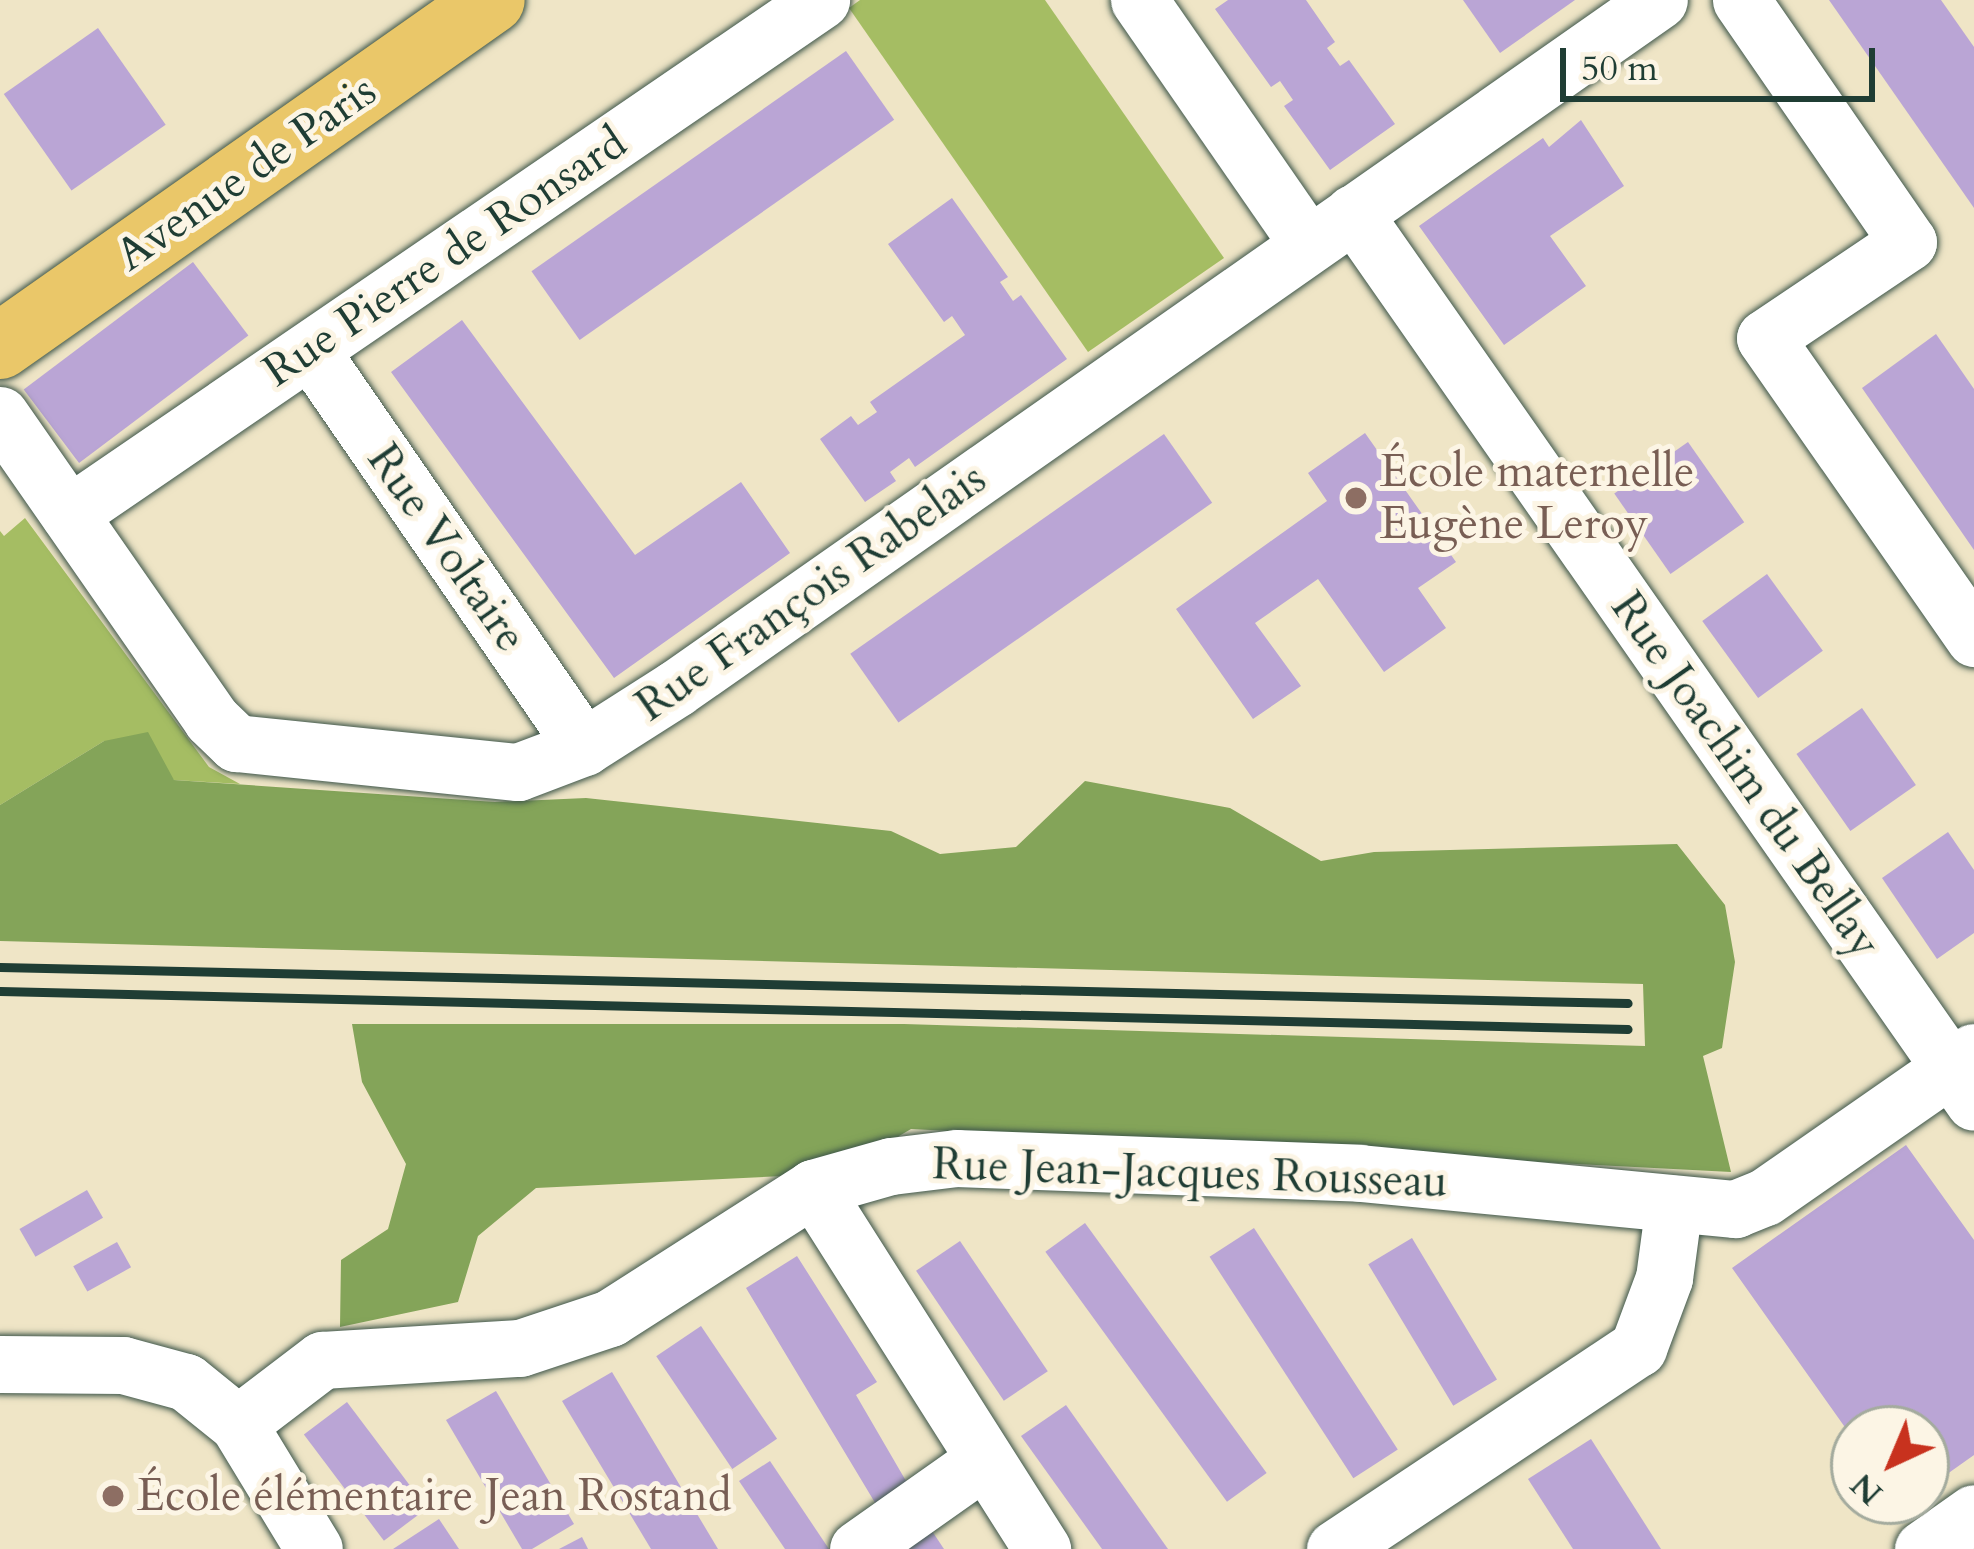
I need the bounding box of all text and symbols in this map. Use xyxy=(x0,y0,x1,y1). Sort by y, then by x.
scale bar xyxy=(1566,24,1881,98)
text: 50 m xyxy=(1581,44,1658,93)
street label: Avenue de Paris xyxy=(106,64,386,282)
street label: Rue Pierre de Ronsard xyxy=(253,116,637,398)
street label: Rue Voltaire xyxy=(356,434,538,662)
place label: École maternelle Eugène Leroy xyxy=(1380,445,1694,551)
street label: Rue François Rabelais xyxy=(626,451,996,733)
marker: École maternelle Eugène Leroy xyxy=(1343,485,1369,511)
street label: Rue Joachim du Bellay xyxy=(1600,582,1892,968)
street label: Rue Jean-Jacques Rousseau xyxy=(931,1137,1449,1209)
north arrow xyxy=(1830,1405,1950,1525)
text: N xyxy=(1841,1463,1893,1515)
place label: École élémentaire Jean Rostand xyxy=(137,1469,732,1523)
marker: École élémentaire Jean Rostand xyxy=(100,1483,126,1509)

